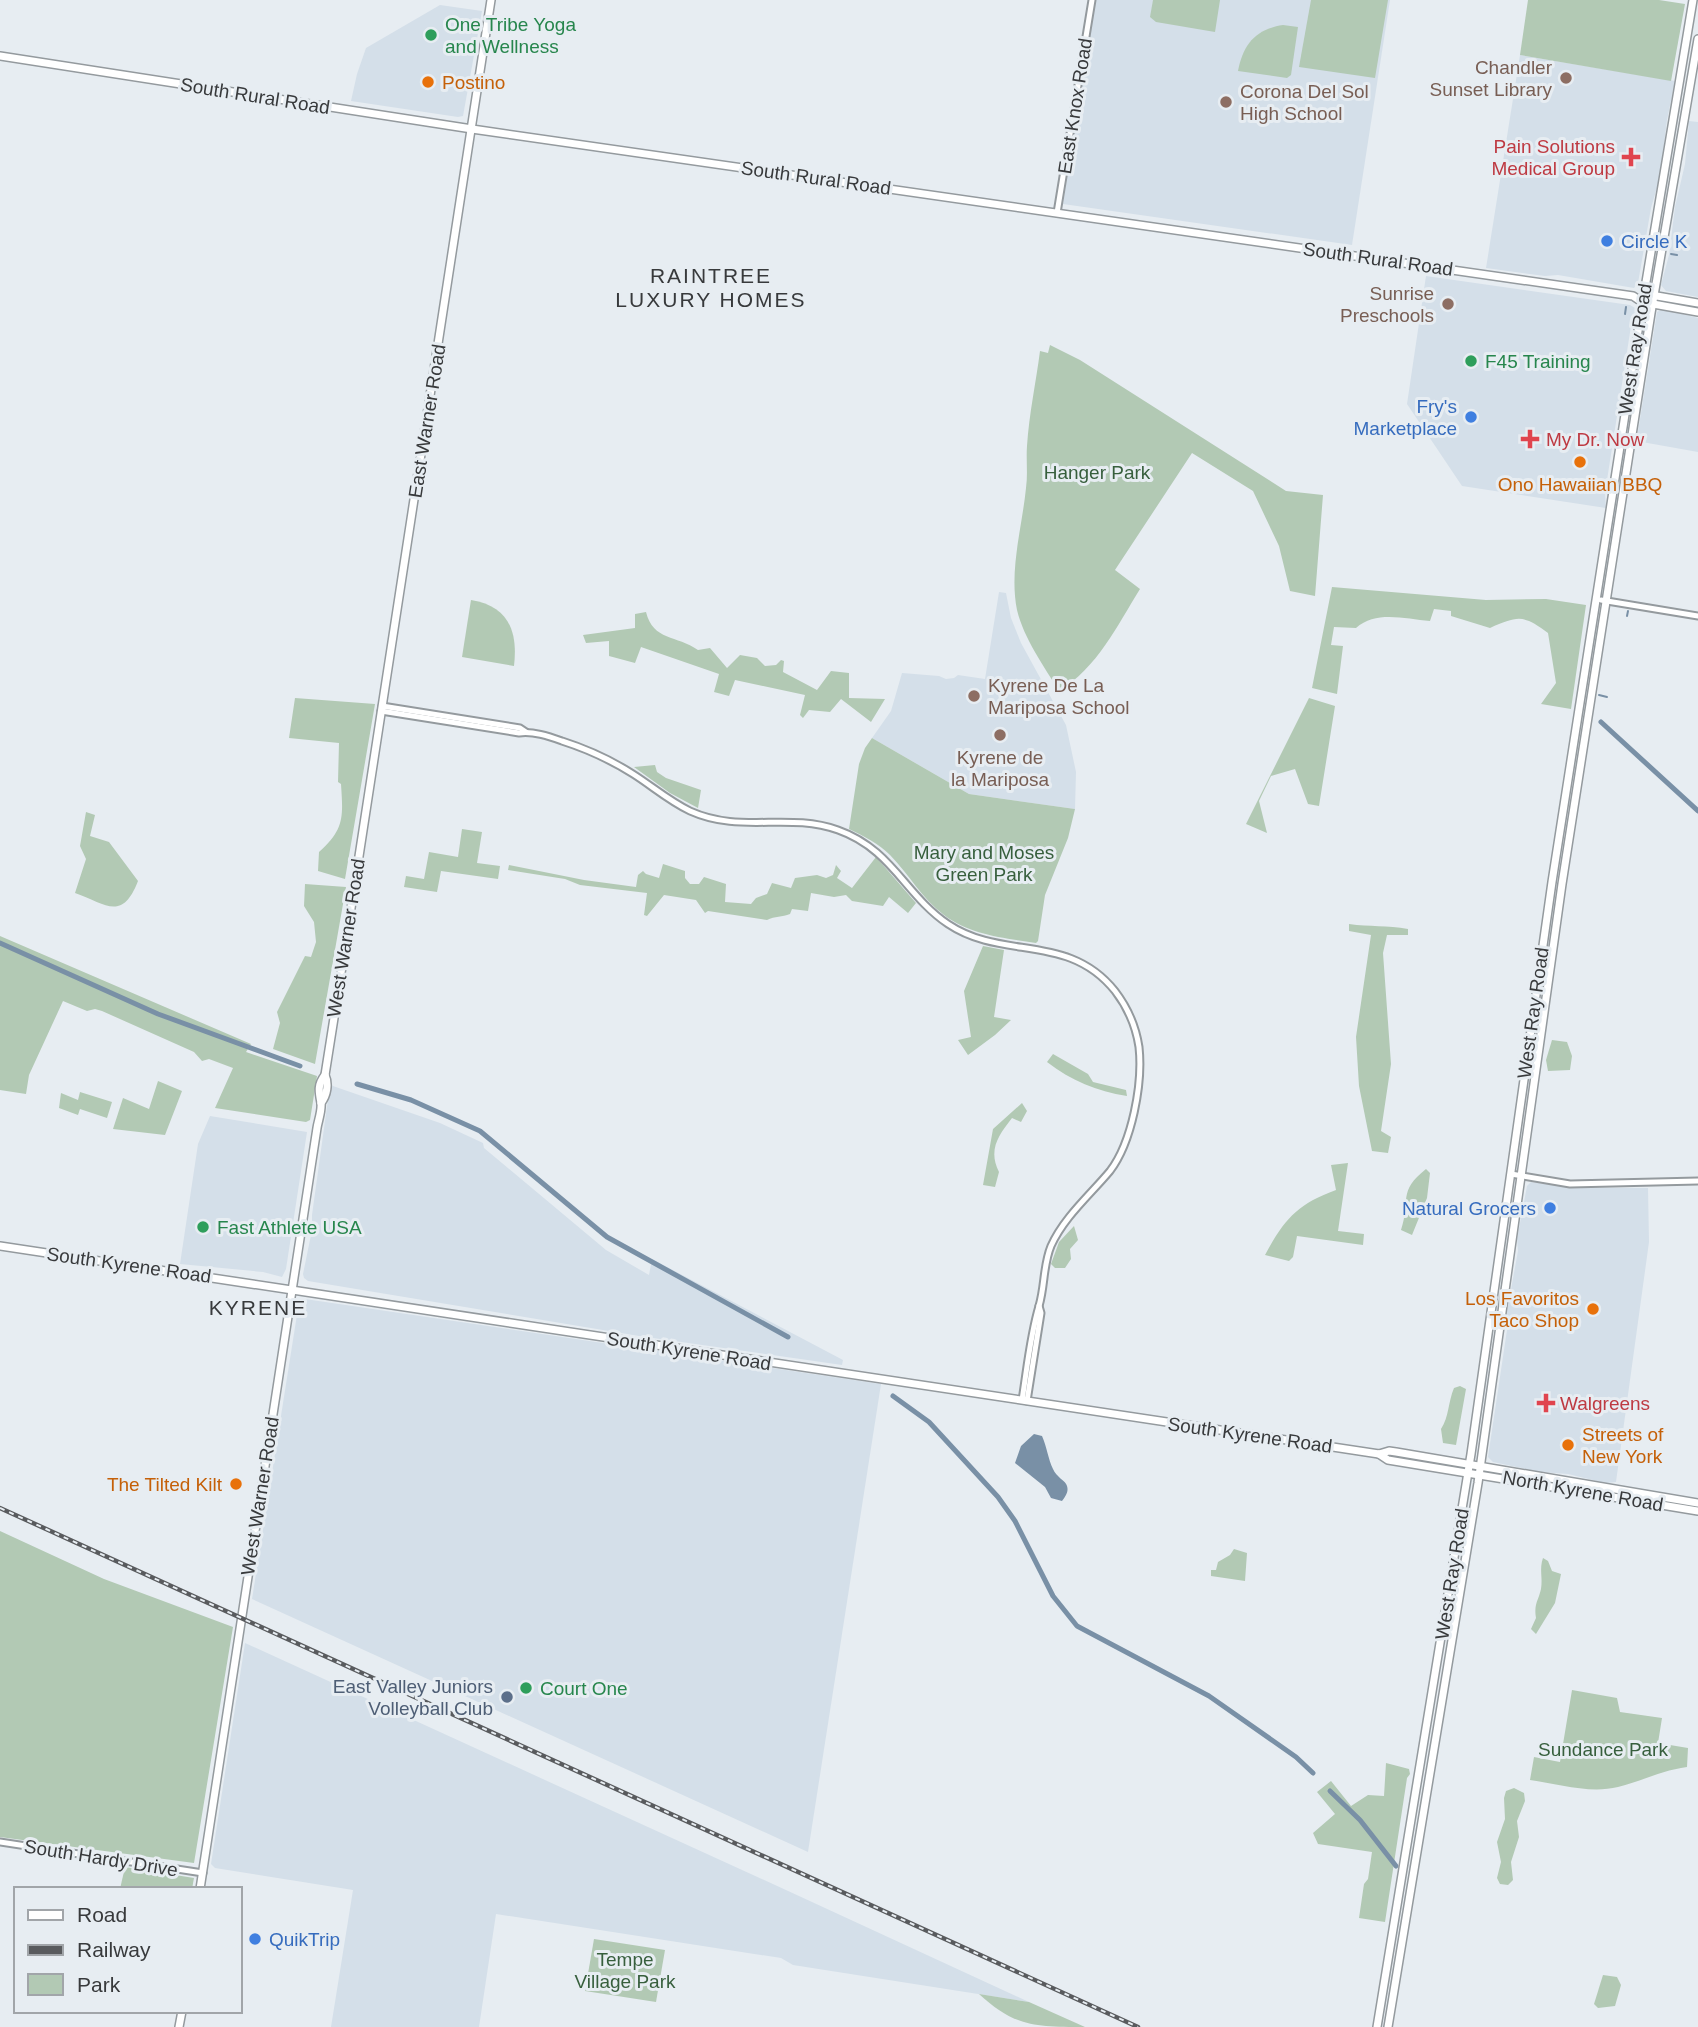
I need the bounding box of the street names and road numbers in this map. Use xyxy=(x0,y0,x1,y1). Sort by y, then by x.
street label: East Knox Road xyxy=(1054,37,1096,175)
street label: South Rural Road xyxy=(179,74,331,118)
street label: South Rural Road xyxy=(740,157,892,199)
street label: South Rural Road xyxy=(1302,238,1454,280)
street label: West Ray Road xyxy=(1614,282,1656,416)
street label: East Warner Road xyxy=(404,343,450,499)
street label: West Warner Road xyxy=(323,857,369,1019)
street label: West Ray Road xyxy=(1513,946,1553,1080)
street label: South Kyrene Road xyxy=(45,1243,213,1287)
street label: South Kyrene Road xyxy=(605,1328,773,1374)
street label: South Kyrene Road xyxy=(1166,1413,1334,1457)
street label: West Warner Road xyxy=(237,1415,283,1577)
street label: North Kyrene Road xyxy=(1501,1467,1665,1515)
street label: West Ray Road xyxy=(1431,1507,1473,1641)
street label: South Hardy Drive xyxy=(23,1835,179,1881)

